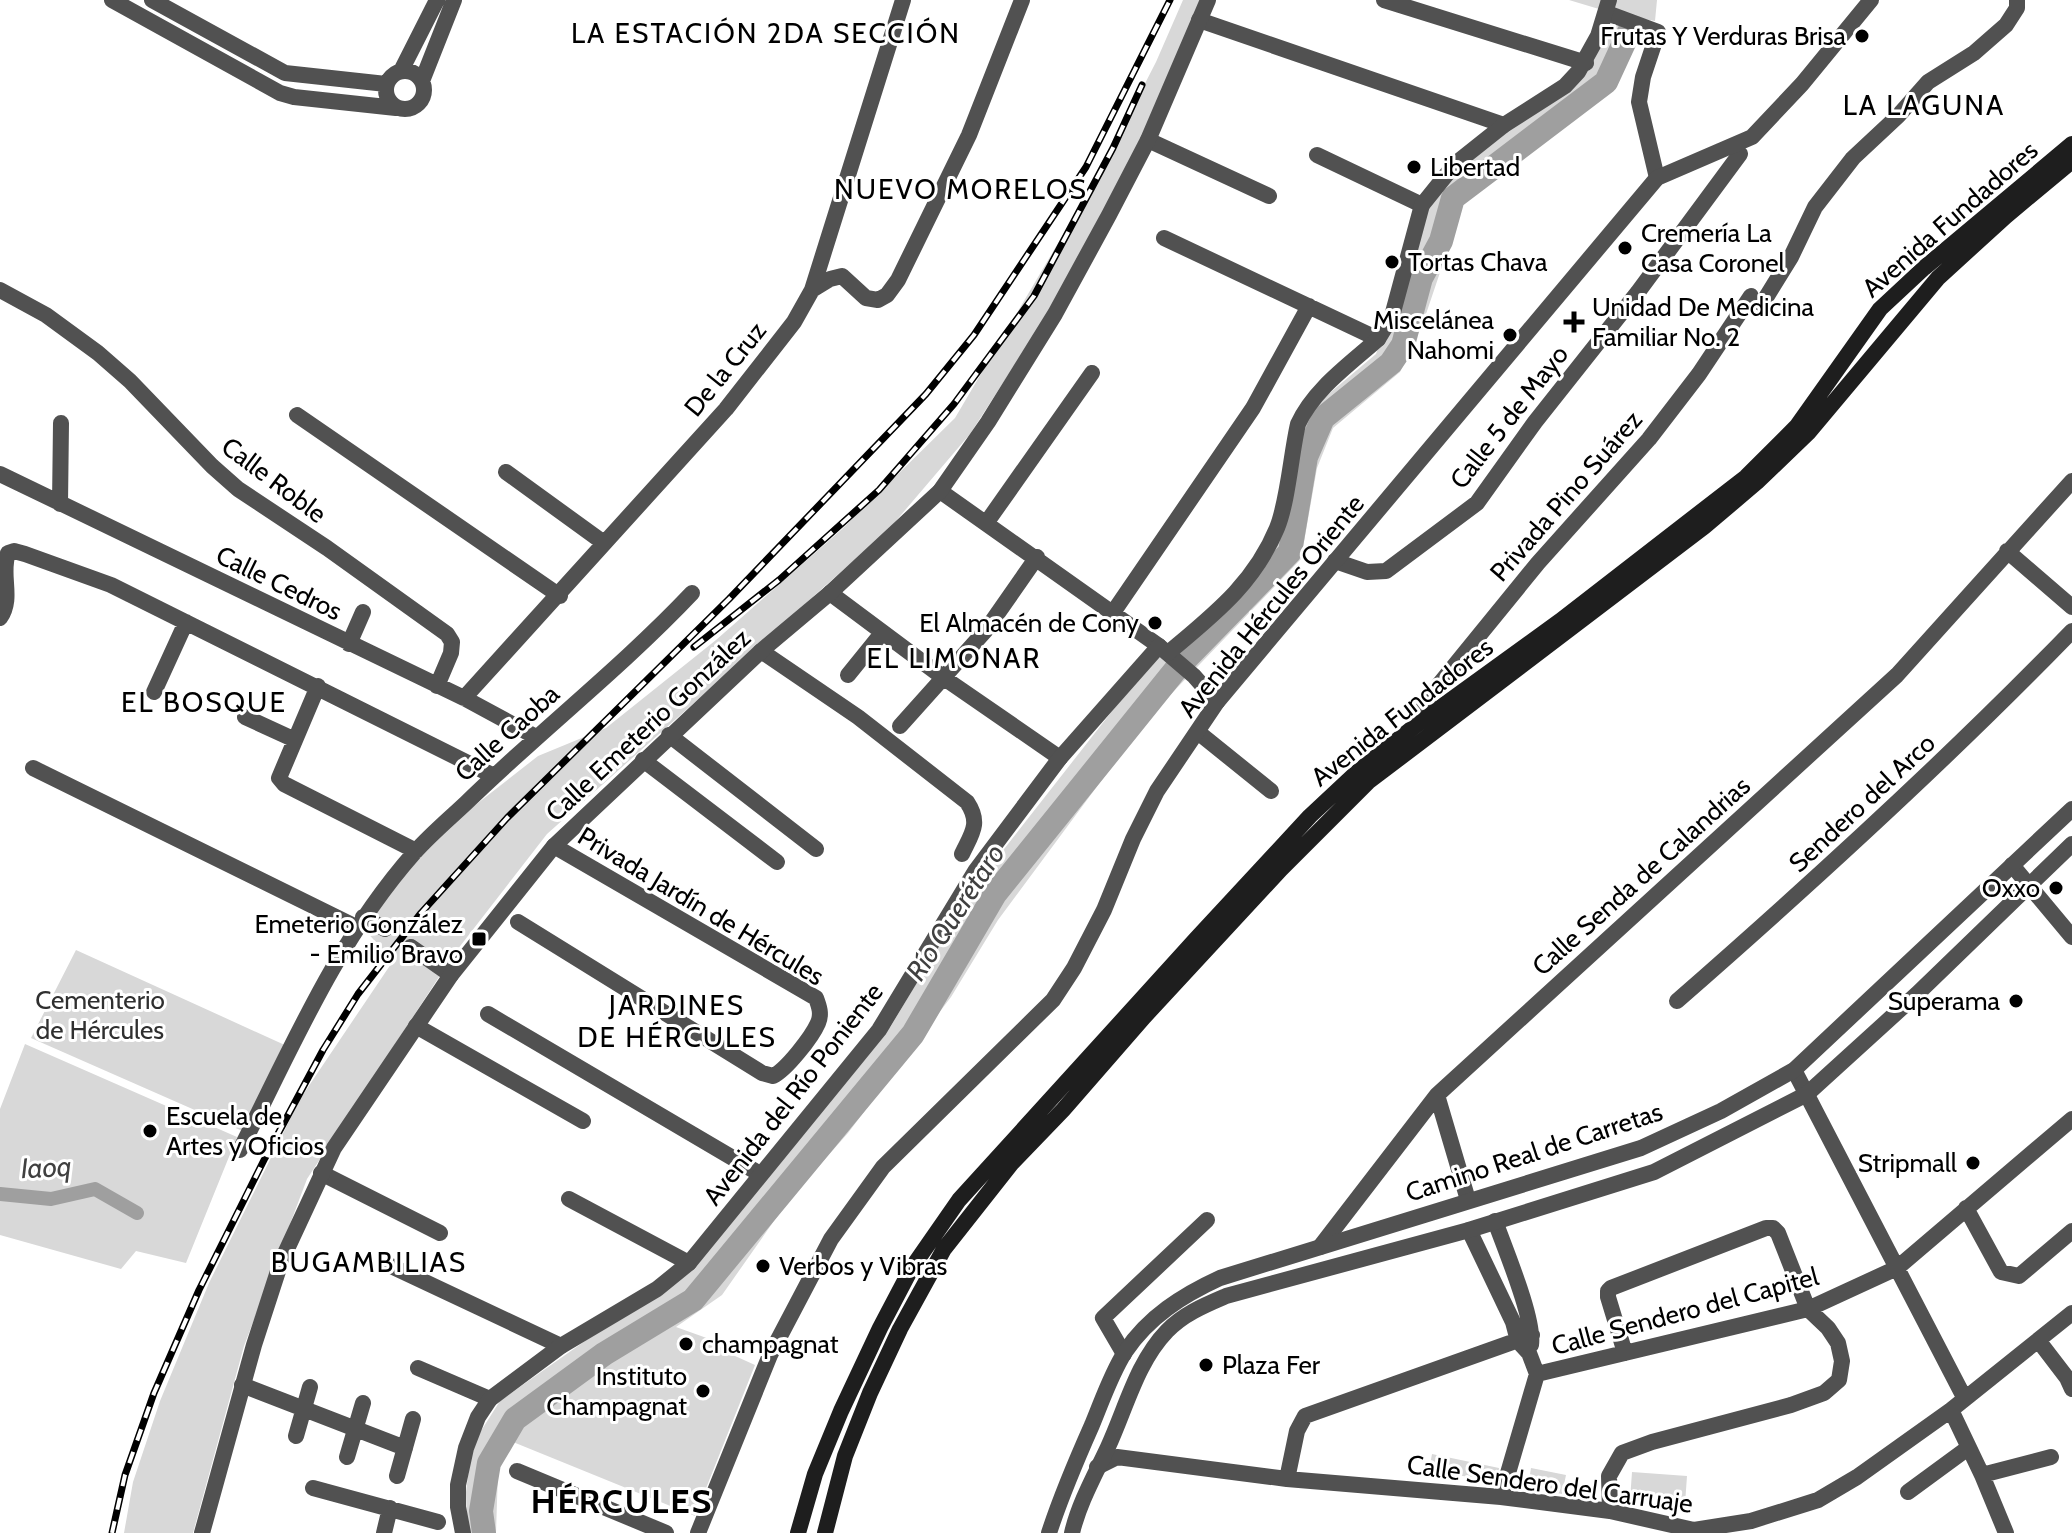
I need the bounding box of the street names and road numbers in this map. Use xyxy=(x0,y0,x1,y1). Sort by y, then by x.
street label: Avenida Fundadores xyxy=(1856,134,2044,304)
street label: De la Cruz xyxy=(677,315,773,423)
street label: Calle 5 de Mayo xyxy=(1443,339,1575,495)
street label: Privada Pino Suárez xyxy=(1483,404,1649,588)
street label: Calle Roble xyxy=(215,430,333,530)
street label: Avenida Hércules Oriente xyxy=(1171,488,1371,724)
street label: Calle Cedros xyxy=(211,539,347,627)
street label: Calle Emeterio González xyxy=(539,622,757,828)
street label: Avenida Fundadores xyxy=(1305,631,1500,793)
street label: Calle Caoba xyxy=(448,677,566,788)
street label: Sendero del Arco xyxy=(1782,727,1942,879)
street label: Calle Senda de Calandrias xyxy=(1525,770,1757,982)
street label: Privada Jardín de Hércules xyxy=(572,820,830,992)
street label: Avenida del Río Poniente xyxy=(696,977,890,1211)
street label: Camino Real de Carretas xyxy=(1402,1095,1667,1209)
street label: Calle Sendero del Capitel xyxy=(1548,1260,1822,1362)
street label: Calle Sendero del Carruaje xyxy=(1405,1448,1695,1520)

